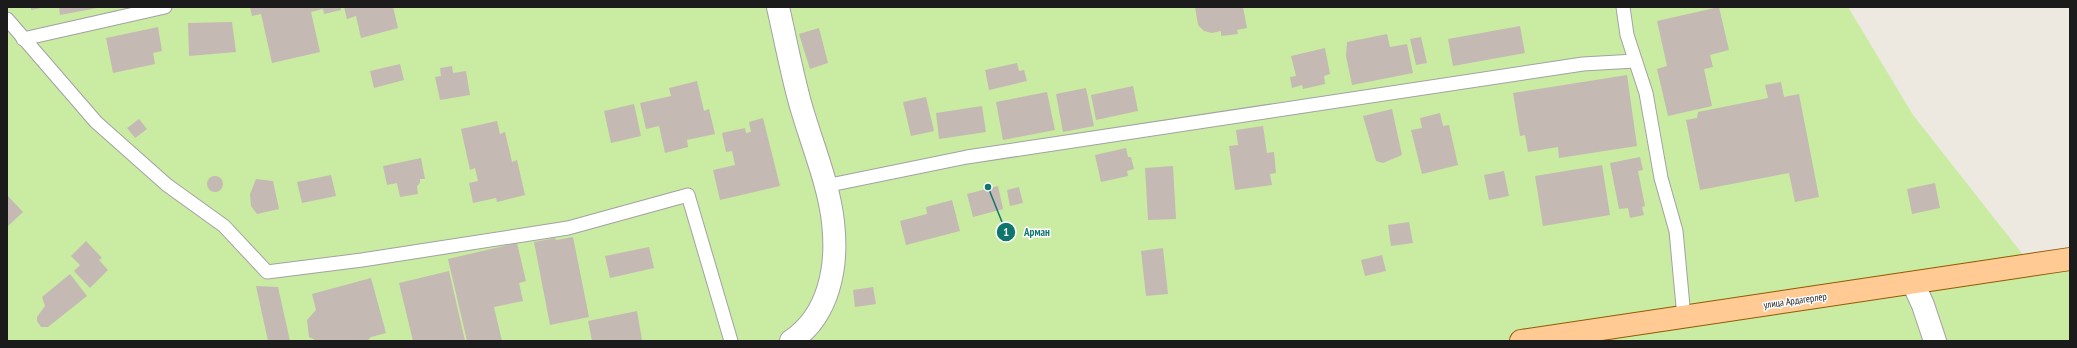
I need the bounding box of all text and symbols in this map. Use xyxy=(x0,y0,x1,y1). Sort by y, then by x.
callout: Арман xyxy=(996,221,1058,244)
text: 1 xyxy=(1003,224,1009,239)
text: Арман xyxy=(1023,225,1050,239)
street label: улица Ардагерлер xyxy=(1763,290,1828,311)

